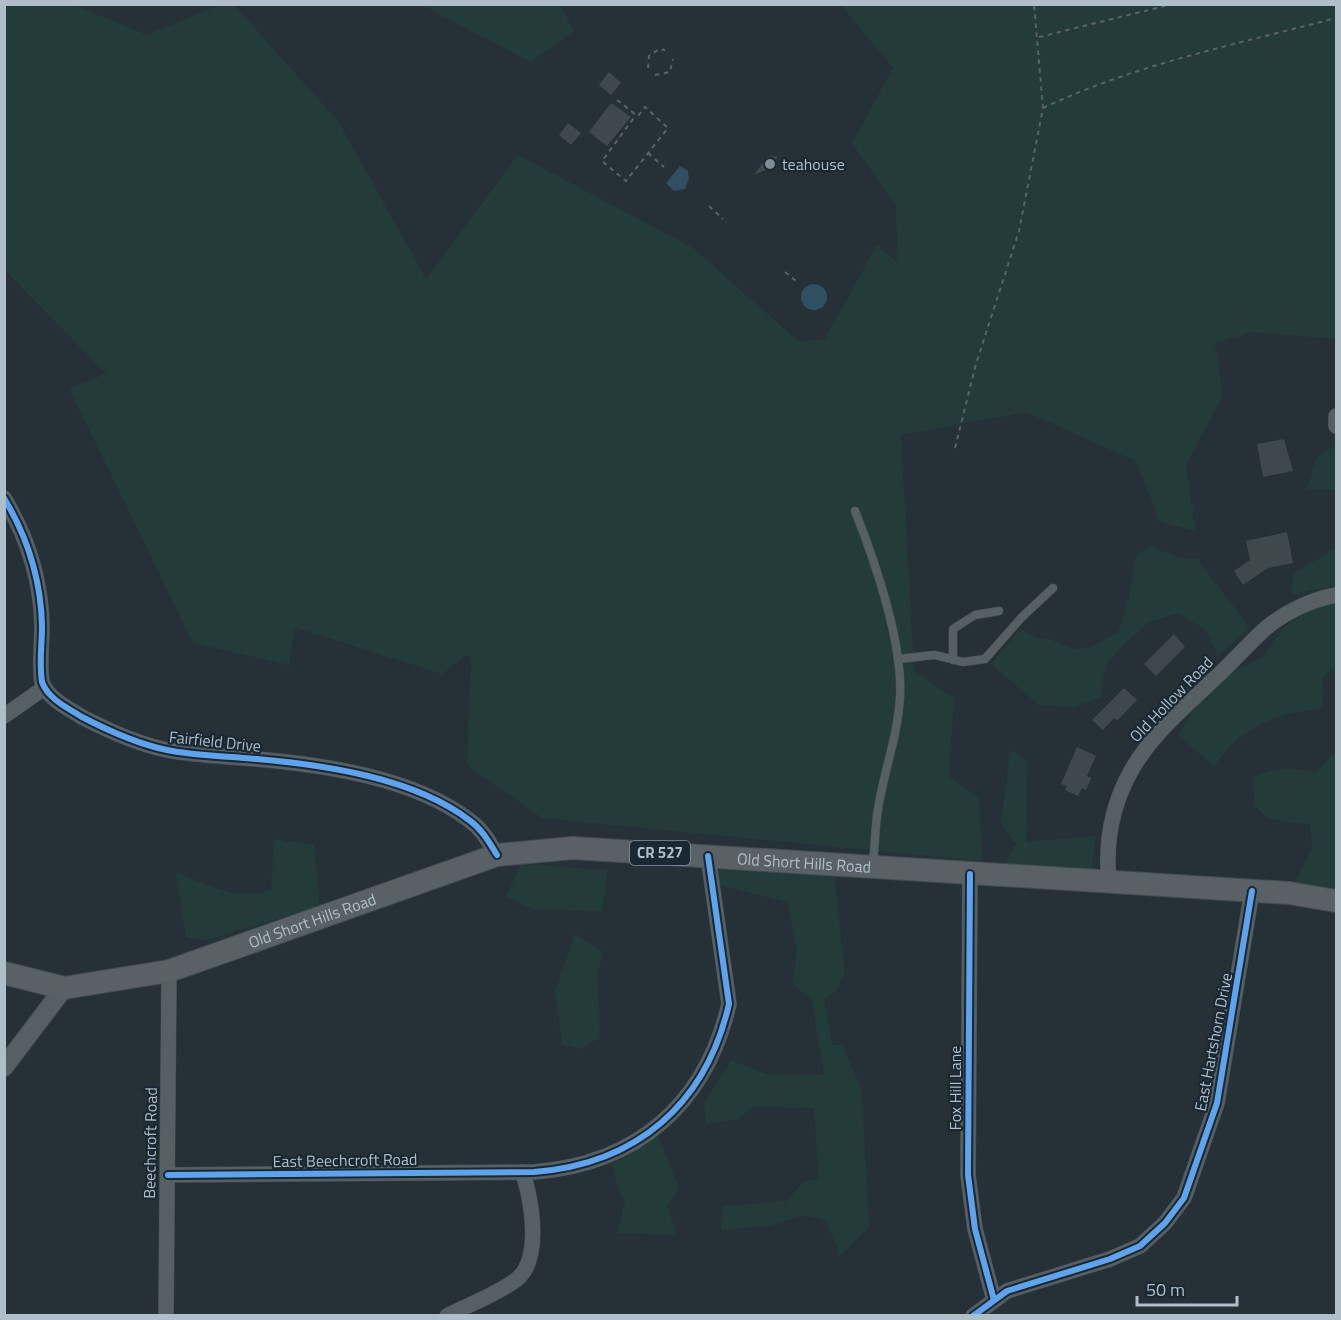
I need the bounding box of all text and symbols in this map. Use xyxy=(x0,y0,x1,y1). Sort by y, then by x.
place label: teahouse xyxy=(782,152,845,176)
marker: teahouse xyxy=(763,157,777,171)
street label: Old Hollow Road xyxy=(1124,651,1218,747)
street label: Fairfield Drive xyxy=(168,724,262,758)
road number: CR 527 xyxy=(630,841,690,865)
street label: Old Short Hills Road xyxy=(736,846,872,879)
street label: Old Short Hills Road xyxy=(245,887,379,954)
street label: East Hartshorn Drive xyxy=(1188,971,1238,1113)
street label: Fox Hill Lane xyxy=(943,1046,967,1130)
street label: Beechcroft Road xyxy=(137,1087,163,1199)
street label: East Beechcroft Road xyxy=(272,1147,418,1173)
scale bar xyxy=(1137,1269,1238,1307)
text: 50 m xyxy=(1146,1276,1185,1303)

